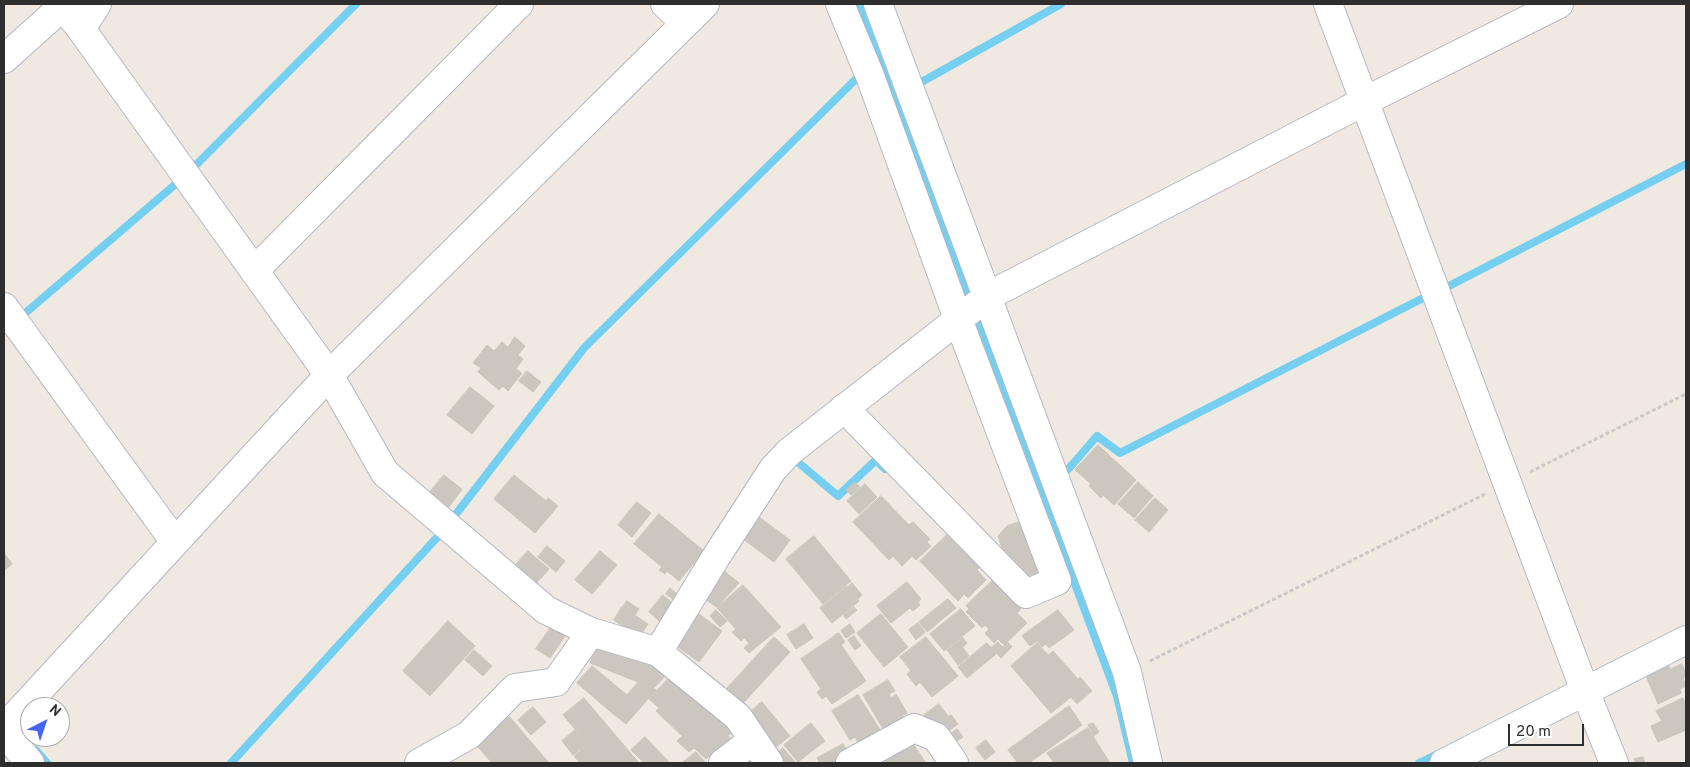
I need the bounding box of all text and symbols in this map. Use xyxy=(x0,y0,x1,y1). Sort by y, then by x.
north arrow xyxy=(20,697,70,747)
text: N xyxy=(45,701,64,721)
scale bar xyxy=(1510,714,1586,746)
text: 20 m xyxy=(1516,723,1551,742)

